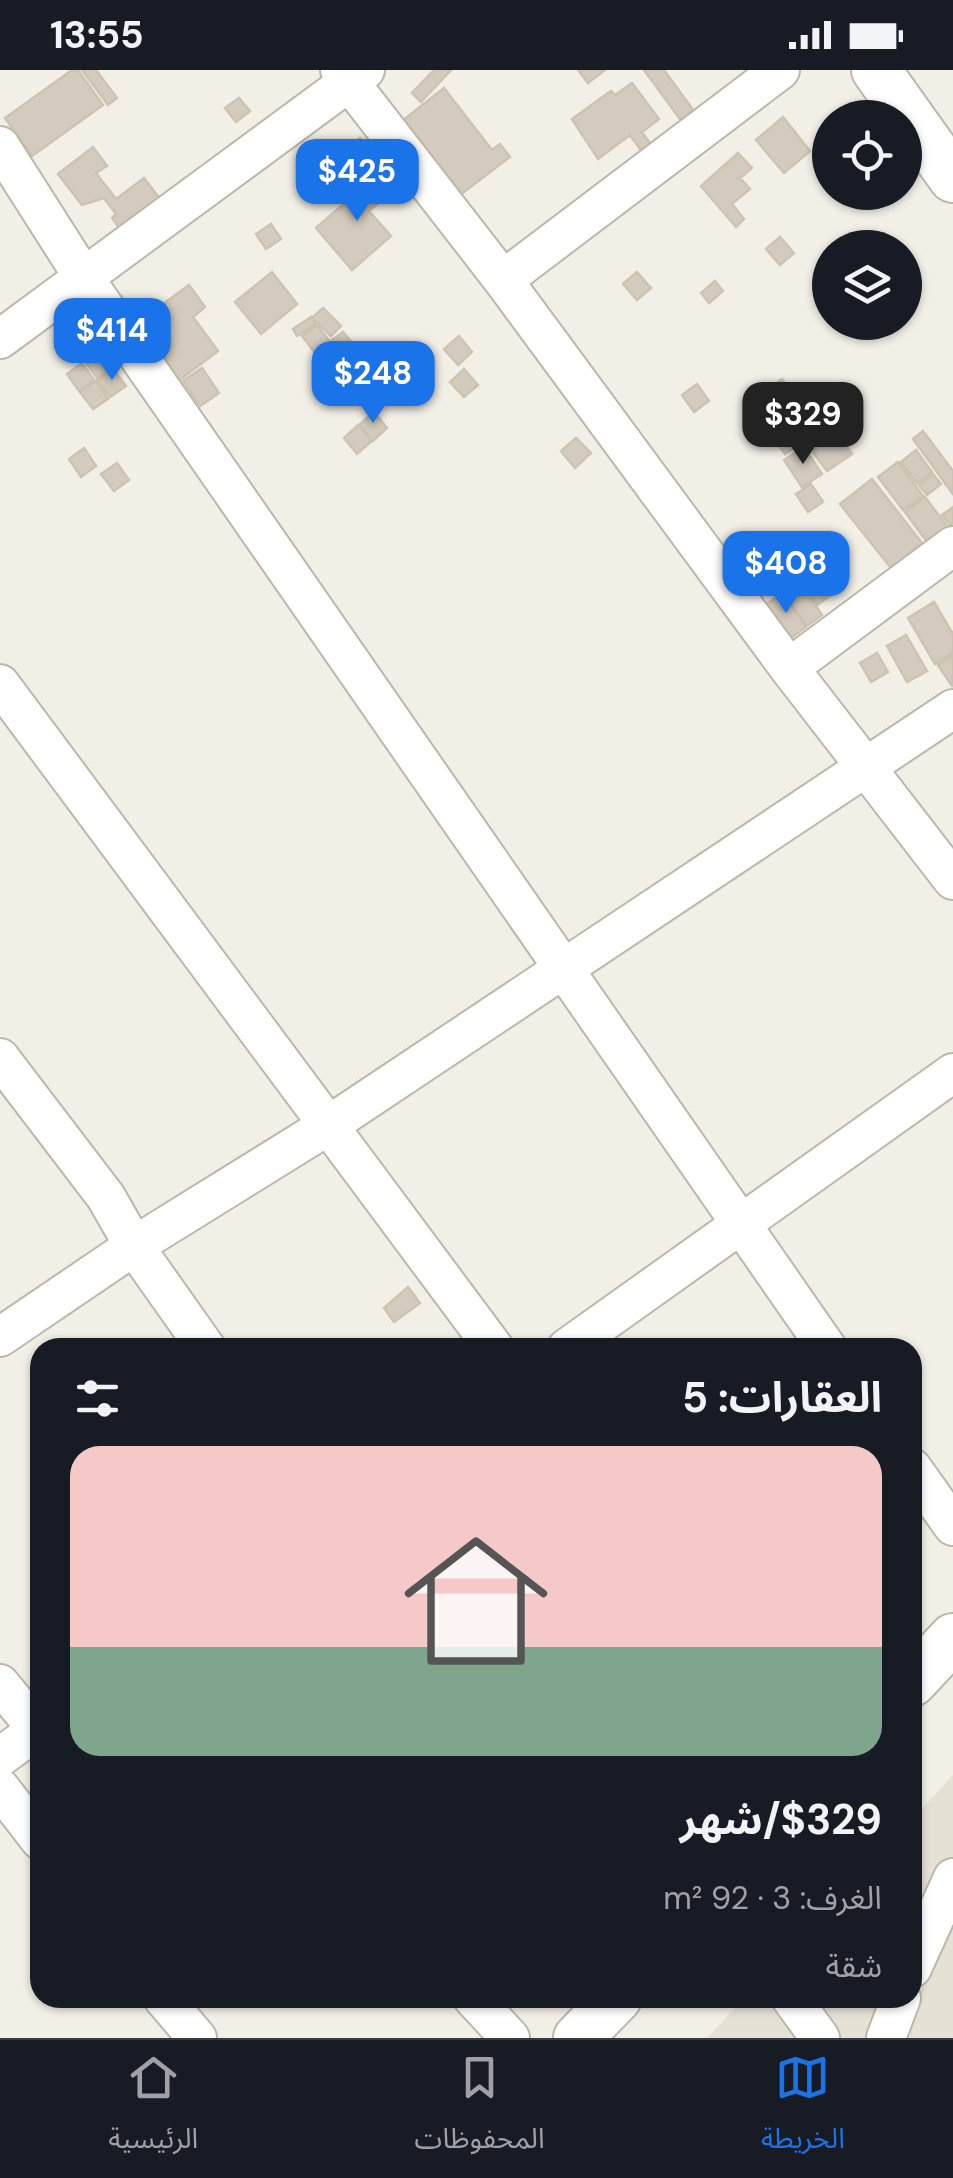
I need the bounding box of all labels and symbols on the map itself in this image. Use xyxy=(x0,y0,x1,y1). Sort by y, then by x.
pin: $425 xyxy=(298,139,416,224)
pin: $414 xyxy=(53,298,171,383)
pin: $248 xyxy=(314,341,432,426)
pin: $329 xyxy=(744,382,862,467)
pin: $408 xyxy=(727,531,845,616)

